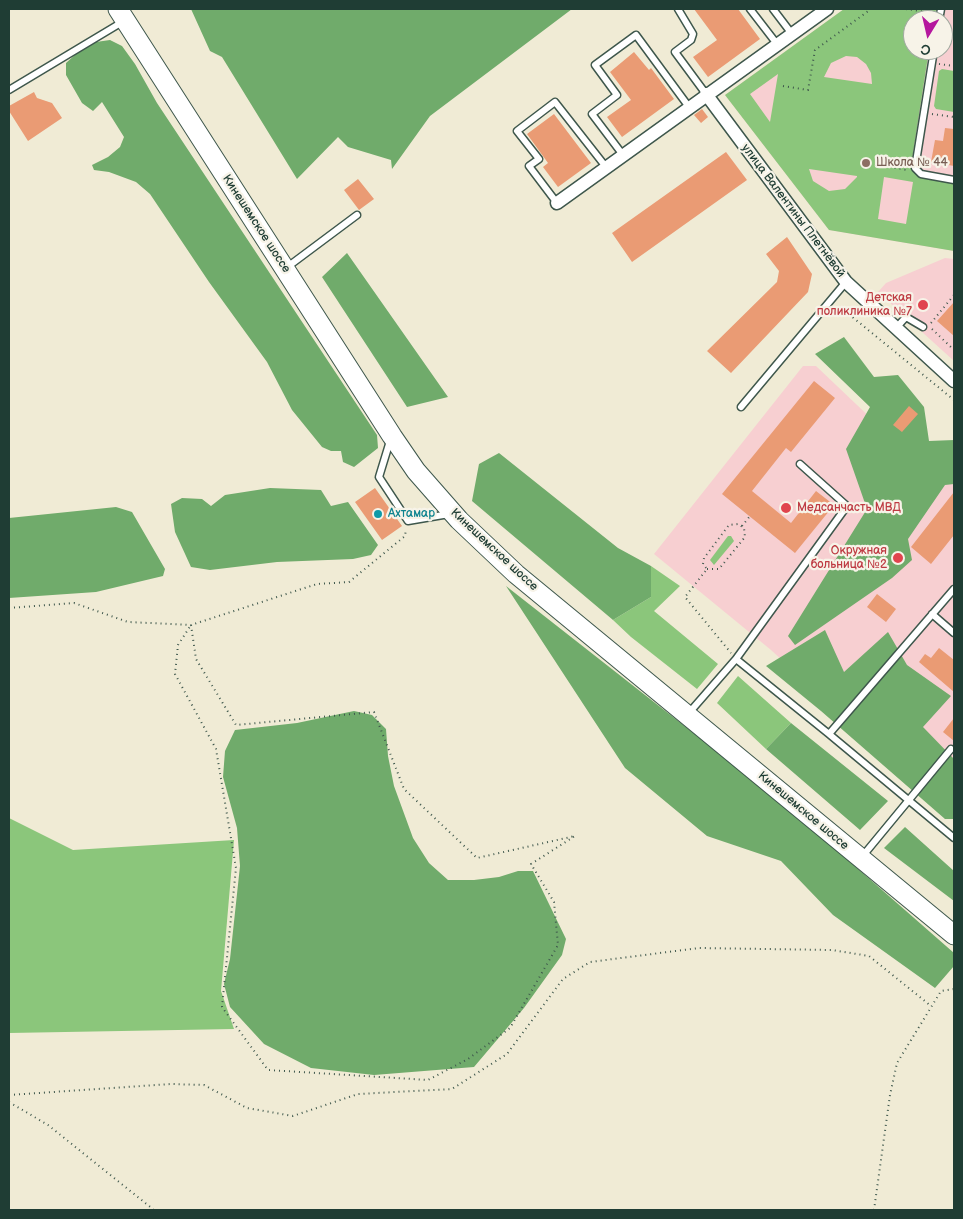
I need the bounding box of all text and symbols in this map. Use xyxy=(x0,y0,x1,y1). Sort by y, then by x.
north arrow xyxy=(903,10,953,60)
text: С xyxy=(920,40,932,58)
street label: улица Валентины Плетнёвой xyxy=(738,141,848,281)
place label: Школа № 44 xyxy=(876,156,948,170)
marker: Школа № 44 xyxy=(860,157,872,169)
street label: Кинешемское шоссе xyxy=(219,172,293,276)
place label: Детская поликлиника №7 xyxy=(817,291,912,319)
marker: Детская поликлиника №7 xyxy=(916,298,930,312)
marker: Медсанчасть МВД xyxy=(779,501,793,515)
place label: Медсанчасть МВД xyxy=(797,501,901,515)
street label: Кинешемское шоссе xyxy=(447,506,541,594)
place label: Ахтамар xyxy=(388,507,435,521)
marker: Ахтамар xyxy=(372,508,384,520)
place label: Окружная больница №2 xyxy=(811,544,887,572)
marker: Окружная больница №2 xyxy=(891,551,905,565)
street label: Кинешемское шоссе xyxy=(755,769,851,853)

